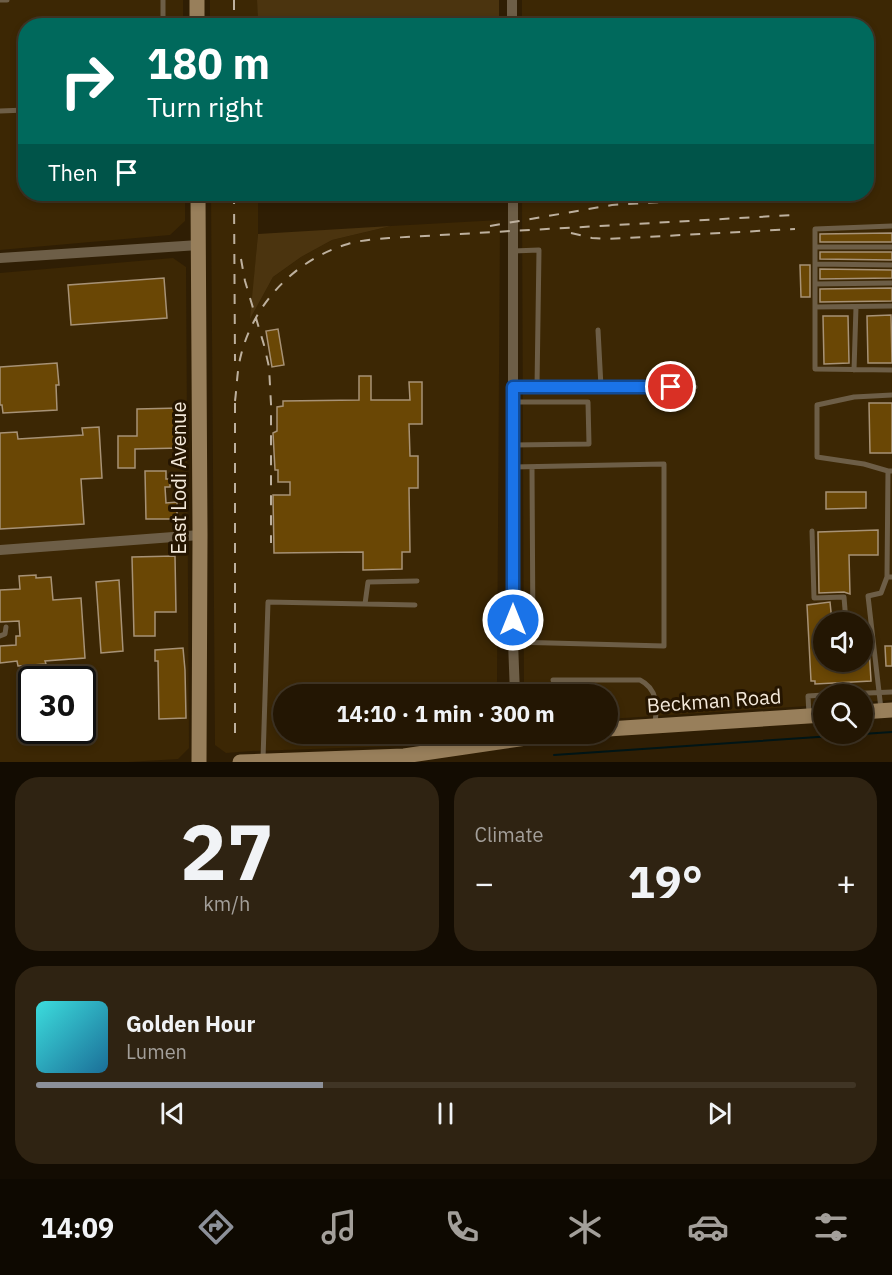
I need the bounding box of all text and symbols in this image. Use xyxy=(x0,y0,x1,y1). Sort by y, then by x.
text: 180 m xyxy=(147,36,270,91)
icon: right xyxy=(48,42,126,120)
text: Turn right xyxy=(147,89,264,124)
icon: arrive xyxy=(110,156,143,189)
text: Then xyxy=(48,158,98,187)
pin xyxy=(645,361,696,412)
icon: arrive xyxy=(654,370,687,403)
street label: East Lodi Avenue xyxy=(165,402,192,554)
position arrow xyxy=(481,588,545,652)
map controls xyxy=(813,612,873,744)
button: sound xyxy=(813,612,873,672)
speed limit sign: 30 xyxy=(18,666,96,744)
street label: Beckman Road xyxy=(646,682,782,719)
button: search xyxy=(813,684,873,744)
text: 14:10 · 1 min · 300 m xyxy=(336,699,555,728)
text: 27 xyxy=(180,800,274,901)
text: Climate xyxy=(475,821,543,848)
text: 19° xyxy=(628,852,703,910)
text: − xyxy=(475,861,494,904)
text: + xyxy=(836,861,856,904)
text: km/h xyxy=(203,890,250,917)
text: Golden Hour xyxy=(126,1009,255,1038)
text: Lumen xyxy=(126,1038,187,1065)
icon: previous xyxy=(156,1097,189,1130)
icon: pause xyxy=(429,1097,462,1130)
icon: next xyxy=(703,1097,736,1130)
icon: directions xyxy=(195,1206,237,1248)
icon: music xyxy=(318,1206,360,1248)
icon: phone xyxy=(441,1206,483,1248)
icon: climate xyxy=(564,1206,606,1248)
icon: car xyxy=(687,1206,729,1248)
icon: filters xyxy=(810,1206,852,1248)
text: 14:09 xyxy=(40,1210,114,1245)

